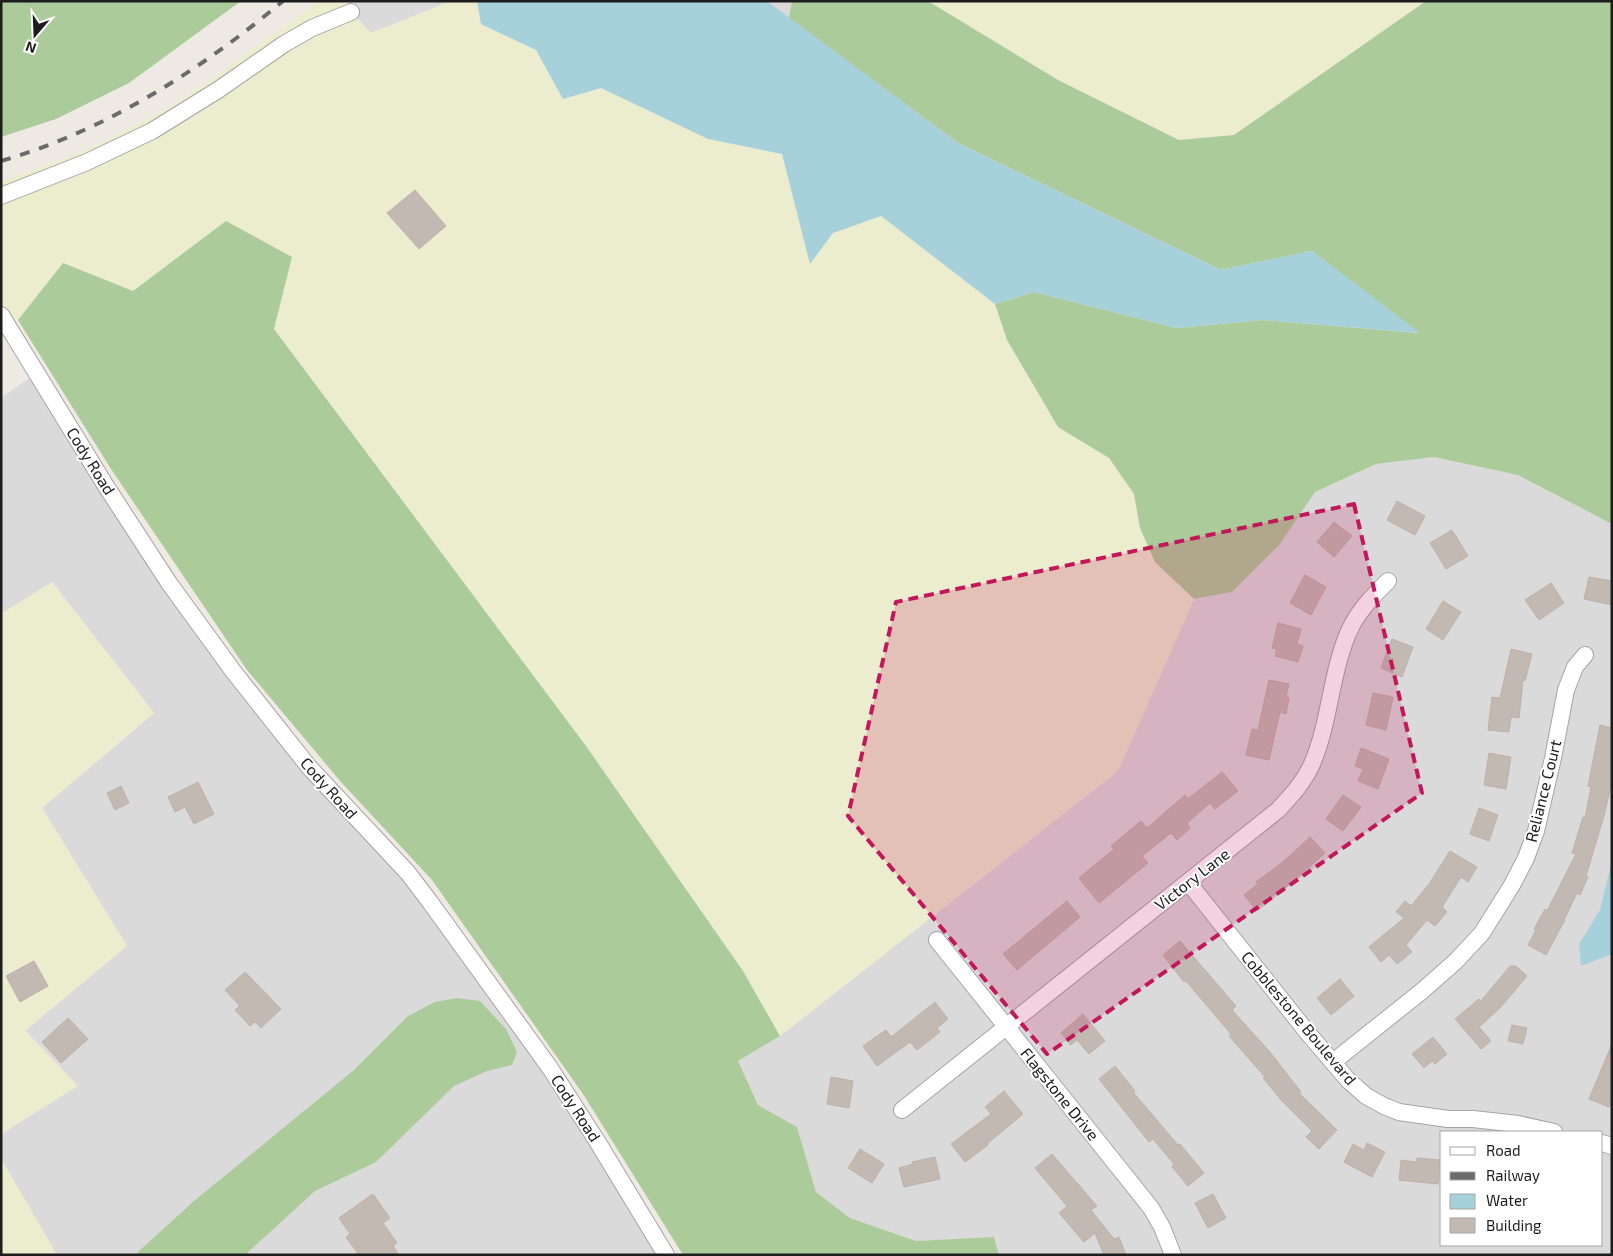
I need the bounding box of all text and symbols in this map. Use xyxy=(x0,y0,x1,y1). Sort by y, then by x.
north arrow xyxy=(10,10,60,60)
text: N xyxy=(23,38,38,57)
street label: Cody Road xyxy=(63,424,120,498)
street label: Reliance Court xyxy=(1521,738,1564,844)
street label: Cody Road xyxy=(297,753,362,822)
street label: Victory Lane xyxy=(1150,844,1233,914)
street label: Cobblestone Boulevard xyxy=(1238,947,1361,1088)
street label: Flagstone Drive xyxy=(1017,1043,1104,1144)
street label: Cody Road xyxy=(548,1071,605,1145)
legend xyxy=(1440,1131,1603,1246)
text: Road xyxy=(1486,1141,1521,1159)
text: Railway xyxy=(1486,1166,1540,1184)
text: Water xyxy=(1486,1191,1528,1209)
text: Building xyxy=(1486,1216,1542,1234)

